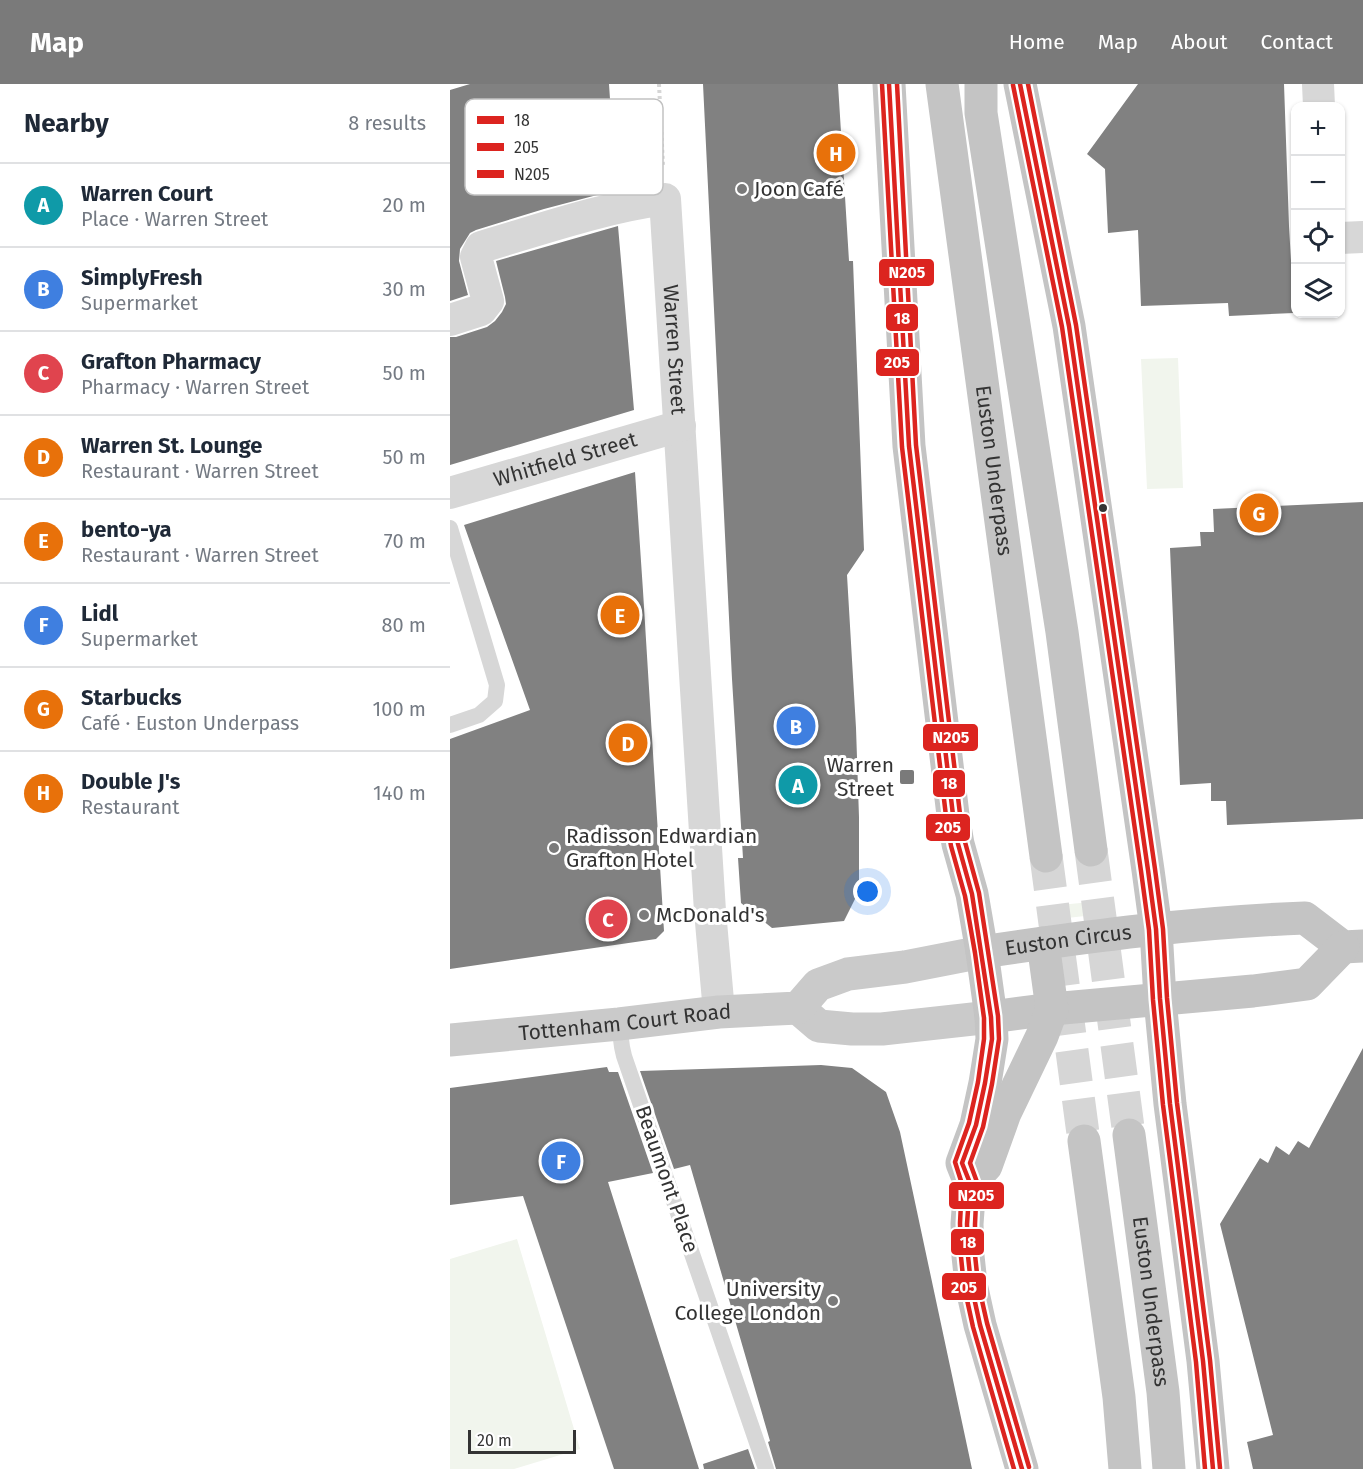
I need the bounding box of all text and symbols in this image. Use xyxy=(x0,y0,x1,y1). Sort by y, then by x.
text: Map xyxy=(30,26,84,59)
text: Home xyxy=(1009,29,1065,55)
text: Map xyxy=(1098,29,1138,55)
text: About xyxy=(1171,29,1228,55)
text: Contact xyxy=(1261,29,1333,55)
legend xyxy=(465,99,663,195)
map controls xyxy=(1291,102,1345,318)
button: + xyxy=(1291,102,1345,156)
text: Nearby xyxy=(24,108,109,139)
text: 8 results xyxy=(348,111,426,135)
text: 18 xyxy=(514,111,530,130)
pin: H xyxy=(816,130,856,176)
text: 205 xyxy=(514,138,539,157)
button: − xyxy=(1291,156,1345,210)
text: N205 xyxy=(514,165,550,184)
place label: Joon Café xyxy=(754,176,844,202)
text: Warren Court xyxy=(81,180,213,207)
marker: Joon Café xyxy=(735,182,749,196)
text: A xyxy=(38,193,49,217)
text: 20 m xyxy=(383,193,426,217)
text: Place · Warren Street xyxy=(81,207,268,231)
button: locate xyxy=(1291,210,1345,264)
line badge: N205 xyxy=(878,258,935,287)
text: N205 xyxy=(889,263,926,282)
text: SimplyFresh xyxy=(81,264,203,291)
button: layers xyxy=(1291,264,1345,318)
text: B xyxy=(37,277,50,301)
text: 30 m xyxy=(382,277,426,301)
street label: Warren Street xyxy=(657,284,692,416)
text: Supermarket xyxy=(81,291,198,315)
line badge: 18 xyxy=(885,303,919,332)
text: 18 xyxy=(894,309,910,328)
text: Grafton Pharmacy xyxy=(81,348,261,375)
line badge: 205 xyxy=(875,348,920,377)
text: 205 xyxy=(884,353,911,372)
text: C xyxy=(38,361,49,385)
text: 50 m xyxy=(382,361,426,385)
text: Pharmacy · Warren Street xyxy=(81,375,309,399)
street label: Euston Underpass xyxy=(970,384,1018,557)
street label: Whitfield Street xyxy=(491,426,640,493)
text: Warren St. Lounge xyxy=(81,432,262,459)
text: D xyxy=(37,445,50,469)
text: 50 m xyxy=(382,445,426,469)
text: Restaurant · Warren Street xyxy=(81,459,319,483)
pin: G xyxy=(1240,490,1278,536)
unlabelled marker xyxy=(1097,502,1109,514)
text: bento-ya xyxy=(81,516,172,543)
text: E xyxy=(38,529,49,553)
text: 70 m xyxy=(384,529,426,553)
text: Restaurant · Warren Street xyxy=(81,543,319,567)
pin: E xyxy=(600,592,640,638)
text: Lidl xyxy=(81,600,118,627)
text: F xyxy=(39,613,48,637)
text: 80 m xyxy=(381,613,426,637)
text: Supermarket xyxy=(81,627,198,651)
text: Starbucks xyxy=(81,684,182,711)
text: G xyxy=(37,697,50,721)
text: 100 m xyxy=(373,697,426,721)
pin: B xyxy=(776,704,816,748)
text: Café · Euston Underpass xyxy=(81,711,299,735)
pin: D xyxy=(608,720,648,766)
line badge: N205 xyxy=(922,723,979,752)
text: N205 xyxy=(933,728,970,747)
place label: Warren Street xyxy=(827,752,894,802)
pin: A xyxy=(778,762,818,808)
text: Double J's xyxy=(81,768,180,795)
marker: Warren Street xyxy=(898,768,916,786)
line badge: 18 xyxy=(932,769,966,798)
text: 18 xyxy=(941,774,957,793)
text: H xyxy=(37,781,50,805)
text: 140 m xyxy=(373,781,426,805)
text: Restaurant xyxy=(81,795,179,819)
line badge: 205 xyxy=(925,813,971,842)
text: 205 xyxy=(935,818,962,837)
place label: Radisson Edwardian Grafton Hotel xyxy=(566,823,757,873)
marker: Radisson Edwardian Grafton Hotel xyxy=(547,841,561,855)
your location xyxy=(853,877,882,906)
pin: C xyxy=(588,896,628,942)
place label: McDonald's xyxy=(656,902,765,928)
marker: McDonald's xyxy=(637,908,651,922)
street label: Euston Circus xyxy=(1003,919,1133,961)
street label: Tottenham Court Road xyxy=(518,998,732,1046)
street label: Beaumont Place xyxy=(630,1102,704,1256)
pin: F xyxy=(542,1138,580,1184)
line badge: N205 xyxy=(948,1181,1005,1210)
text: N205 xyxy=(958,1186,995,1205)
street label: Euston Underpass xyxy=(1127,1215,1175,1389)
line badge: 18 xyxy=(950,1228,985,1256)
text: 18 xyxy=(960,1233,976,1252)
line badge: 205 xyxy=(941,1272,987,1301)
place label: University College London xyxy=(675,1276,822,1326)
text: 205 xyxy=(951,1278,978,1297)
marker: University College London xyxy=(826,1294,840,1308)
scale bar xyxy=(468,1427,576,1454)
text: 20 m xyxy=(477,1431,512,1450)

